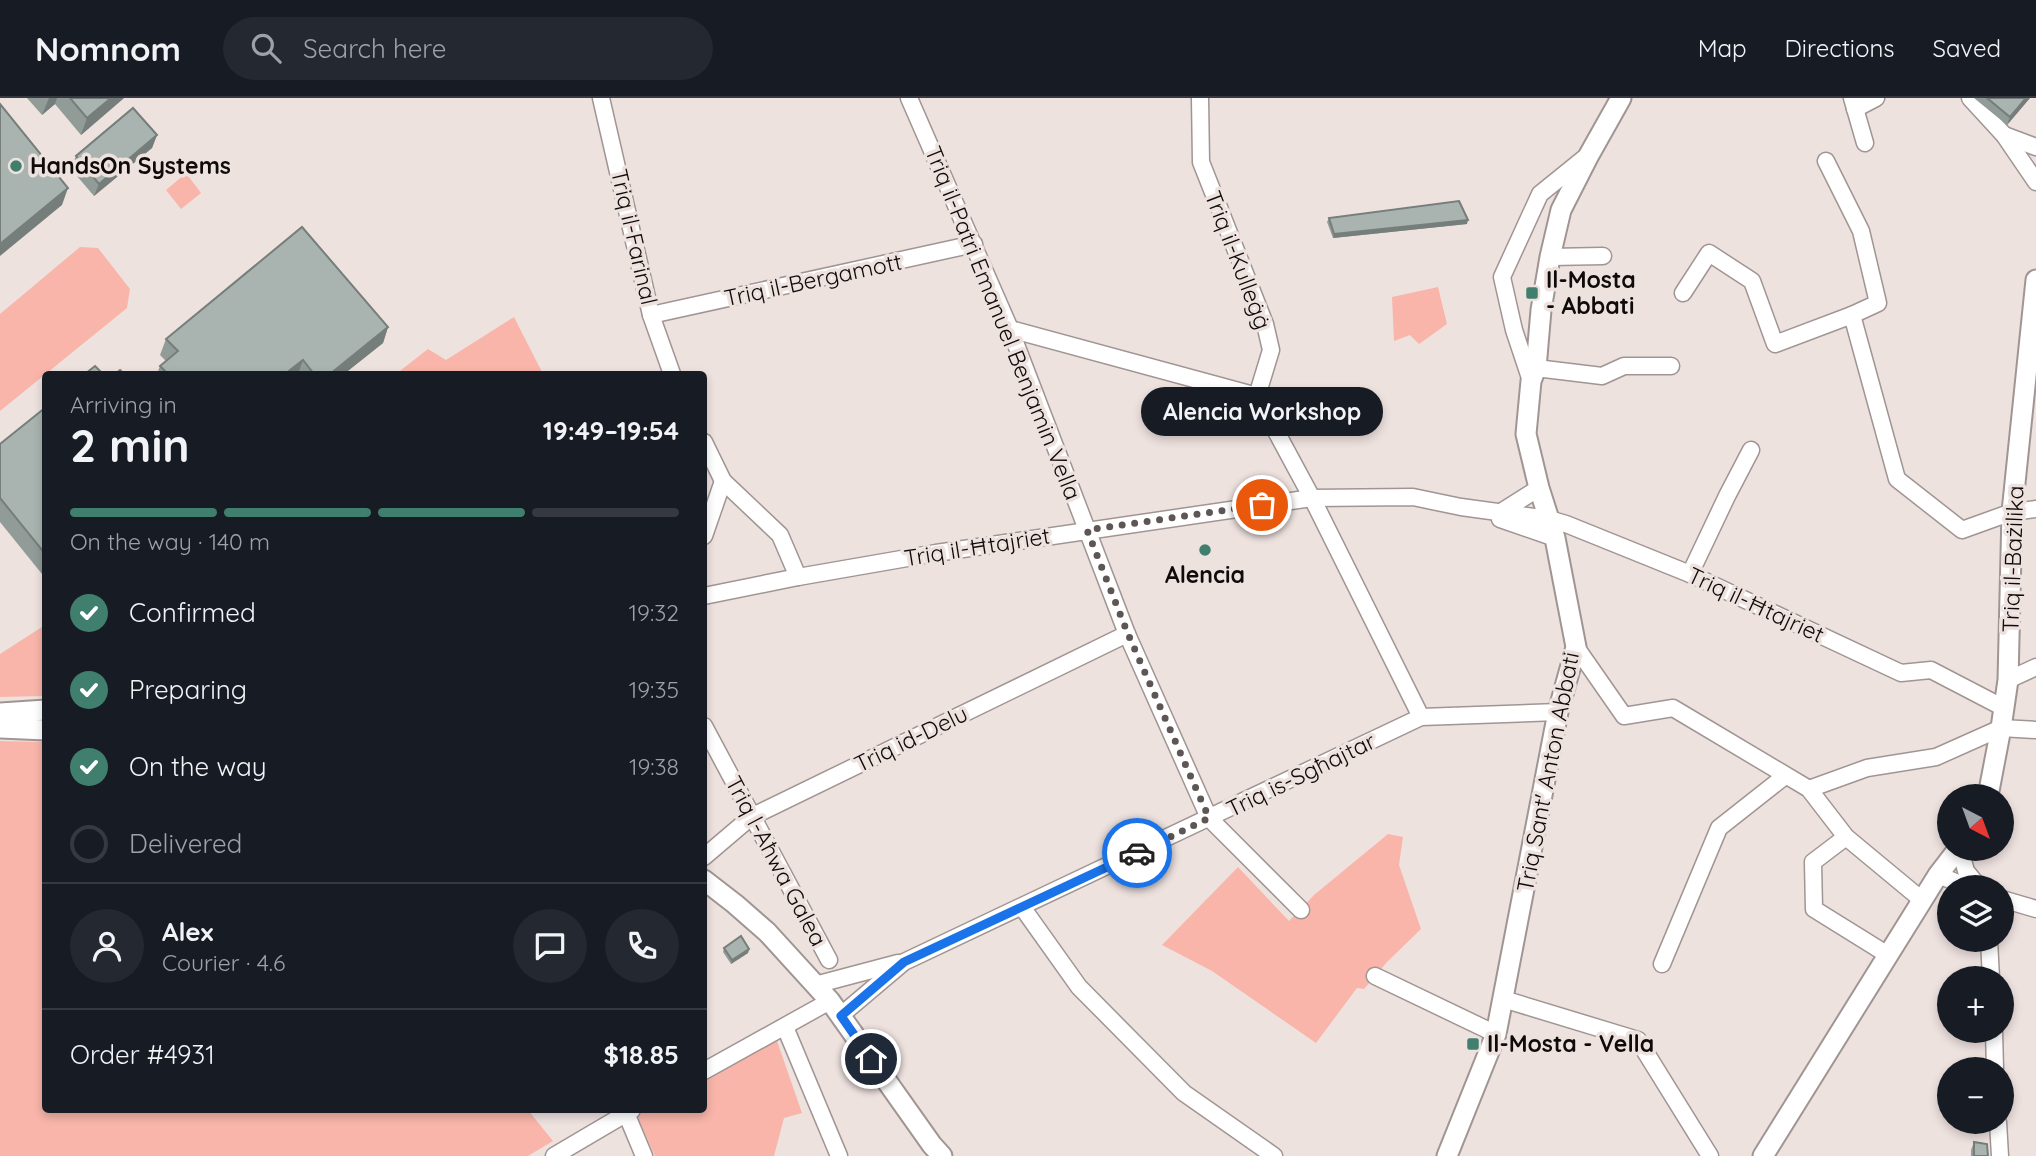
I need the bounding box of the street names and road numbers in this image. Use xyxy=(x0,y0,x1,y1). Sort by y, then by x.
street label: Triq il-Patri Emanuel Benjamin Vella xyxy=(919,142,1088,504)
street label: Triq il-Farinal xyxy=(605,166,664,308)
street label: Triq il-Kulleġġ xyxy=(1199,186,1278,333)
street label: Triq il-Bergamott xyxy=(721,246,905,312)
street label: Triq il-Bażilika xyxy=(1995,485,2030,633)
street label: Triq il-Ħtajriet xyxy=(902,521,1052,572)
street label: Triq il-Ħtajriet xyxy=(1683,560,1829,649)
street label: Triq Sant' Anton Abbati xyxy=(1510,649,1585,894)
street label: Triq id-Delu xyxy=(849,699,972,778)
street label: Triq is-Sgħajtar xyxy=(1222,726,1380,823)
street label: Triq l-Aħwa Galea xyxy=(719,771,834,951)

